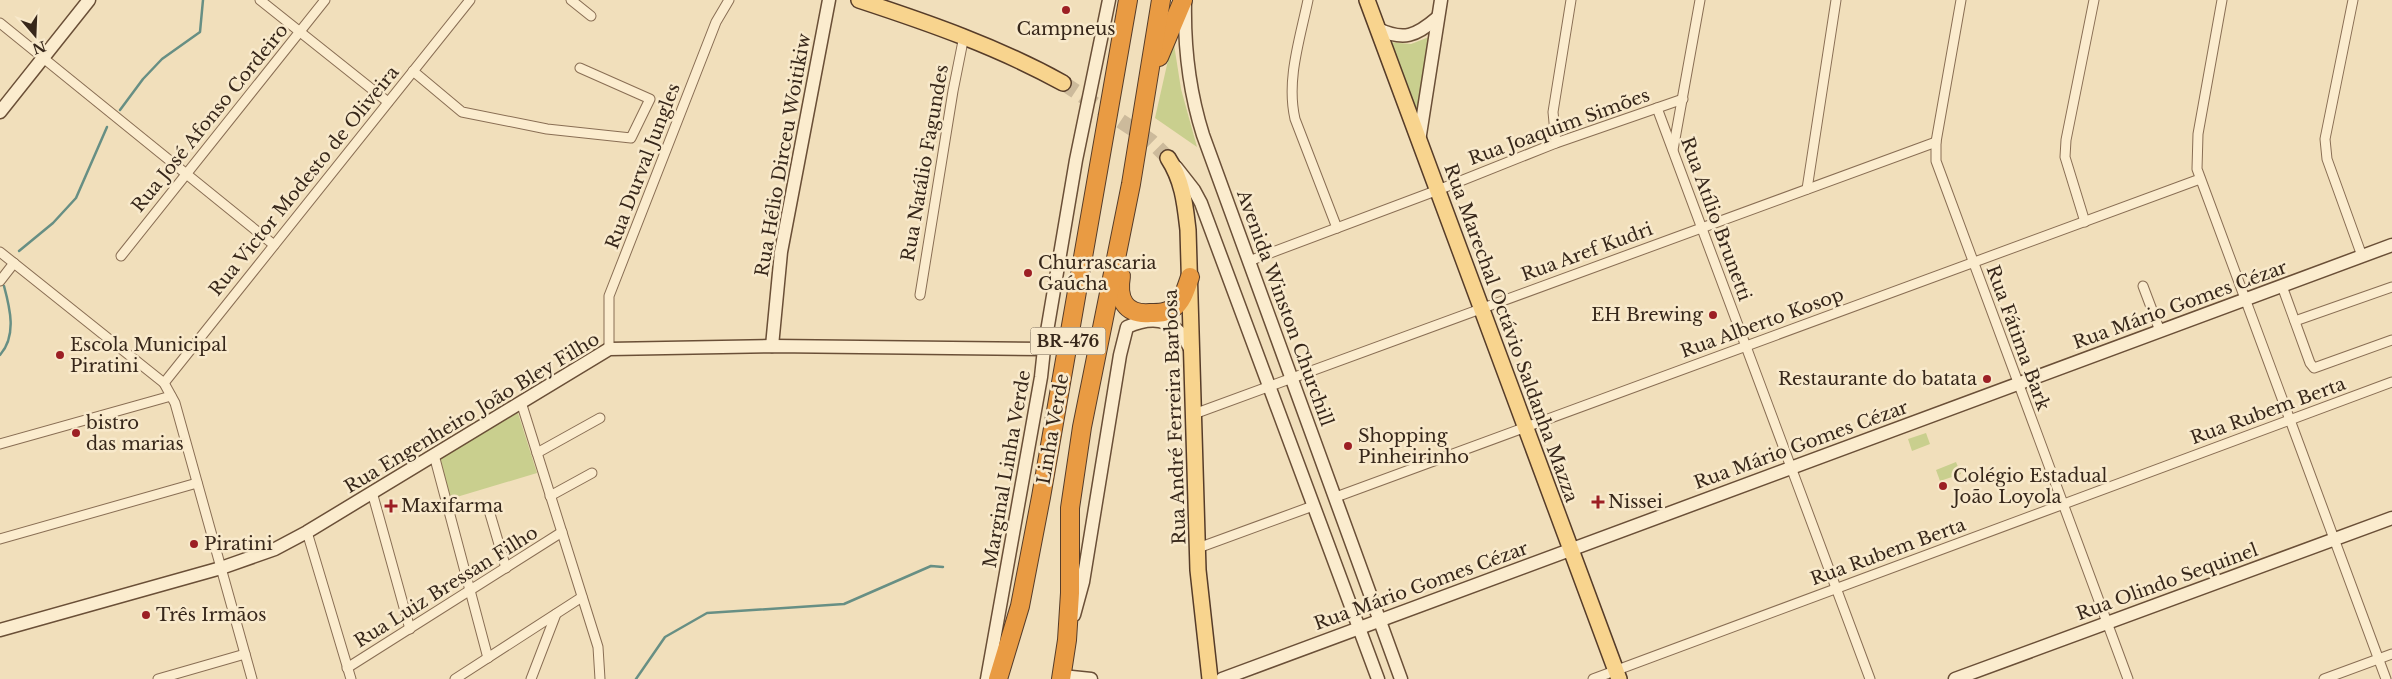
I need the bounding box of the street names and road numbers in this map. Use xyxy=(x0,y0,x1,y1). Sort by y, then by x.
street label: Rua José Afonso Cordeiro xyxy=(127,19,293,217)
street label: Rua Hélio Dirceu Woitikiw xyxy=(751,31,815,278)
street label: Rua Victor Modesto de Oliveira xyxy=(204,62,404,300)
street label: Rua Natálio Fagundes xyxy=(897,63,953,263)
street label: Rua Durval Jungles xyxy=(601,80,685,252)
street label: Rua Joaquim Simões xyxy=(1465,84,1653,170)
street label: Rua Atílio Brunetti xyxy=(1676,134,1756,304)
street label: Rua Marechal Octávio Saldanha Mazza xyxy=(1439,161,1583,505)
street label: Avenida Winston Churchill xyxy=(1232,186,1338,429)
street label: Rua Aref Kudri xyxy=(1518,218,1656,286)
street label: Rua Mário Gomes Cézar xyxy=(2070,256,2290,354)
street label: Rua Fátima Bark xyxy=(1981,262,2055,414)
street label: Rua Alberto Kosop xyxy=(1677,283,1847,363)
street label: Rua André Ferreira Barbosa xyxy=(1160,289,1190,545)
street label: Rua Engenheiro João Bley Filho xyxy=(341,328,603,498)
road number: BR-476 xyxy=(1030,328,1106,354)
street label: Marginal Linha Verde xyxy=(979,368,1035,570)
street label: Linha Verde xyxy=(1032,372,1074,486)
street label: Rua Rubem Berta xyxy=(2187,373,2349,449)
street label: Rua Mário Gomes Cézar xyxy=(1691,396,1911,494)
street label: Rua Rubem Berta xyxy=(1807,514,1969,590)
street label: Rua Luiz Bressan Filho xyxy=(350,521,542,653)
street label: Rua Mário Gomes Cézar xyxy=(1311,537,1531,635)
street label: Rua Olindo Sequinel xyxy=(2073,539,2261,625)

